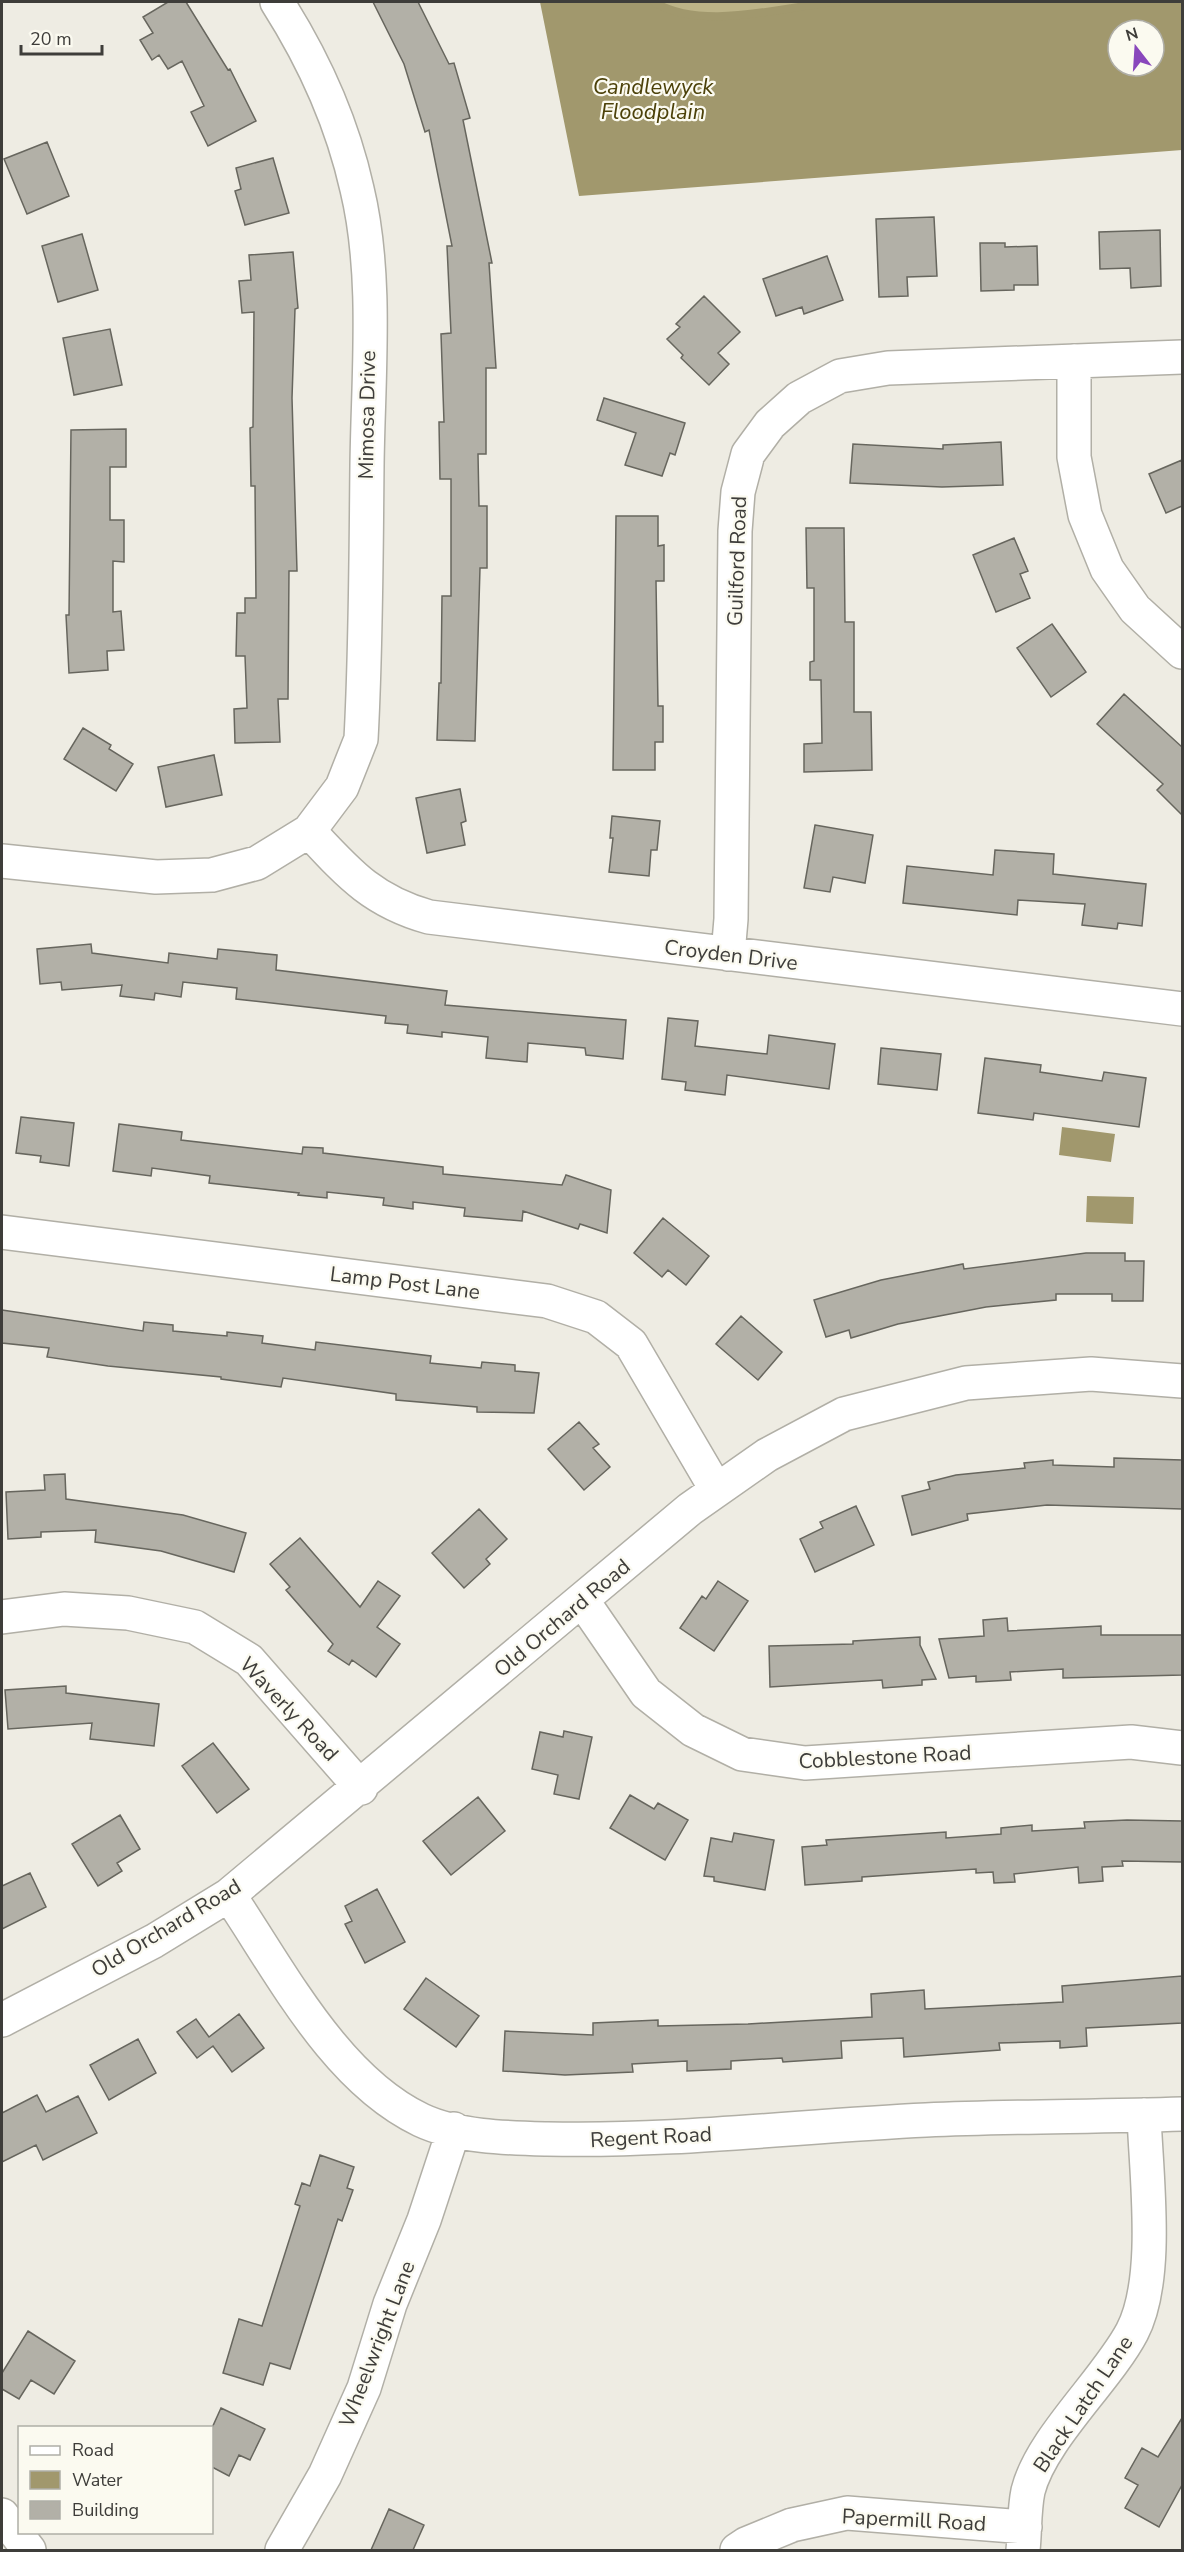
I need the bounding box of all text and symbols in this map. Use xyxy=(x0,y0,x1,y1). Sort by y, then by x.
scale bar xyxy=(21,18,102,56)
north arrow xyxy=(1106,18,1166,78)
text: N xyxy=(1123,22,1141,47)
text: 20 m xyxy=(30,27,72,51)
water label: Candlewyck Floodplain xyxy=(593,72,714,127)
street label: Mimosa Drive xyxy=(352,350,382,480)
street label: Guilford Road xyxy=(721,495,753,627)
street label: Croyden Drive xyxy=(663,933,799,977)
street label: Lamp Post Lane xyxy=(328,1260,482,1306)
street label: Old Orchard Road xyxy=(488,1553,636,1683)
street label: Waverly Road xyxy=(233,1651,345,1767)
street label: Cobblestone Road xyxy=(798,1738,972,1776)
street label: Old Orchard Road xyxy=(86,1872,246,1984)
street label: Regent Road xyxy=(589,2120,713,2154)
street label: Wheelwright Lane xyxy=(332,2257,422,2431)
street label: Black Latch Lane xyxy=(1027,2330,1139,2478)
legend xyxy=(18,2426,213,2534)
text: Road xyxy=(72,2438,114,2462)
text: Water xyxy=(72,2468,123,2492)
text: Building xyxy=(72,2498,139,2522)
street label: Papermill Road xyxy=(841,2502,987,2538)

